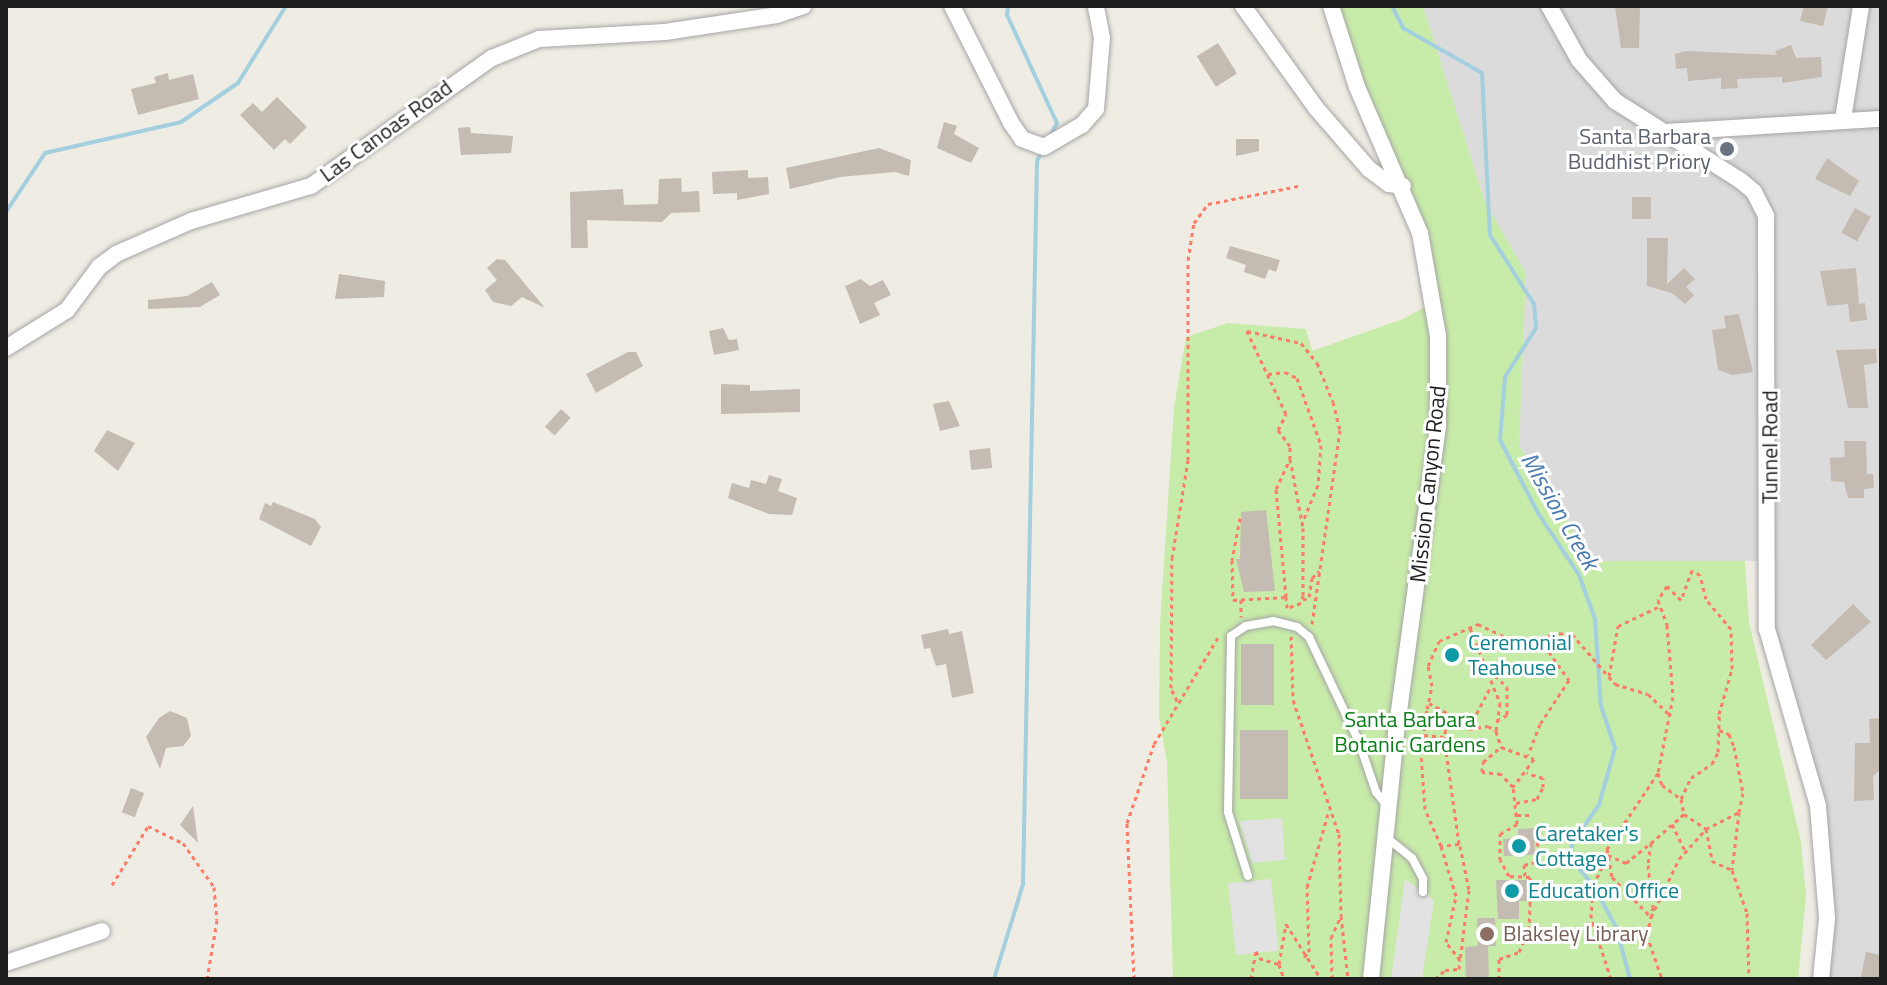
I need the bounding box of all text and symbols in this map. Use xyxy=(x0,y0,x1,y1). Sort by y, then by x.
street label: Las Canoas Road xyxy=(315,74,457,188)
place label: Santa Barbara Buddhist Priory xyxy=(1568,123,1711,174)
marker: Santa Barbara Buddhist Priory xyxy=(1718,140,1736,158)
street label: Mission Canyon Road xyxy=(1405,384,1451,584)
street label: Tunnel Road xyxy=(1757,390,1783,504)
water label: Mission Creek xyxy=(1515,447,1605,575)
place label: Ceremonial Teahouse xyxy=(1468,629,1572,680)
marker: Ceremonial Teahouse xyxy=(1443,646,1461,664)
park label: Santa Barbara Botanic Gardens xyxy=(1334,706,1486,758)
place label: Caretaker's Cottage xyxy=(1535,820,1639,872)
marker: Caretaker's Cottage xyxy=(1510,837,1528,855)
place label: Education Office xyxy=(1528,878,1679,904)
marker: Education Office xyxy=(1503,882,1521,900)
place label: Blaksley Library xyxy=(1503,921,1649,947)
marker: Blaksley Library xyxy=(1478,925,1496,943)

